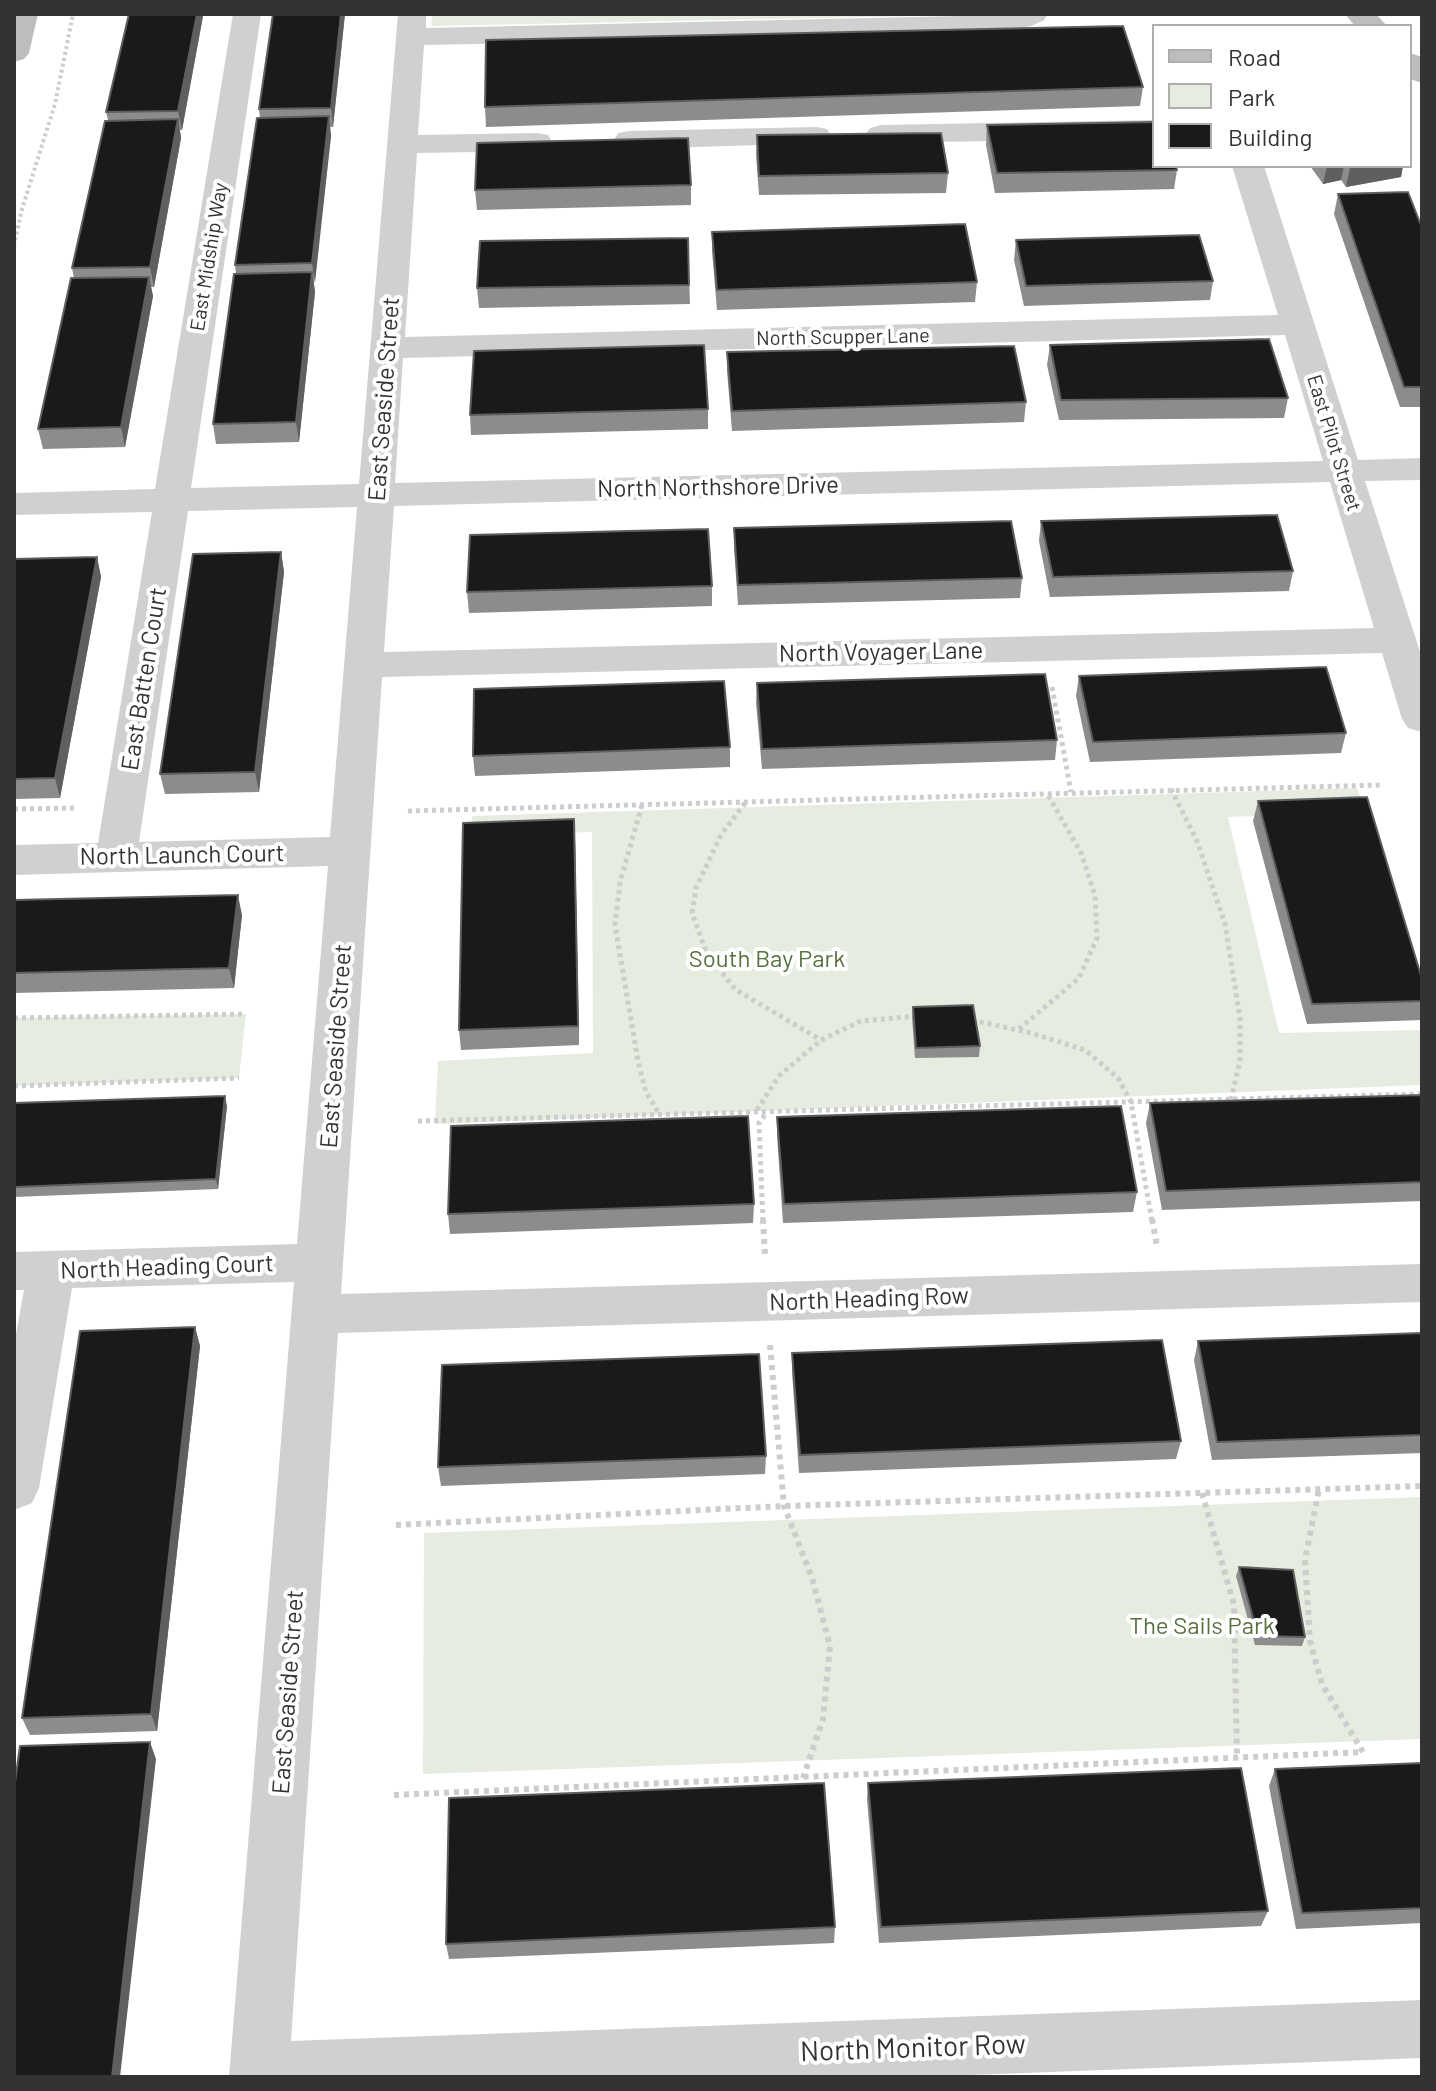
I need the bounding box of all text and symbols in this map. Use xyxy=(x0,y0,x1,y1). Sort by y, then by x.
legend xyxy=(1152,24,1412,168)
text: Road xyxy=(1228,42,1281,71)
text: Park xyxy=(1228,82,1275,111)
text: Building xyxy=(1228,122,1312,151)
street label: East Midship Way xyxy=(185,181,233,333)
street label: East Seaside Street xyxy=(362,296,406,502)
street label: North Scupper Lane xyxy=(756,323,930,351)
street label: East Pilot Street xyxy=(1302,372,1366,514)
street label: North Northshore Drive xyxy=(597,470,839,504)
street label: East Batten Court xyxy=(115,585,173,773)
street label: North Voyager Lane xyxy=(779,636,983,668)
street label: North Launch Court xyxy=(79,839,285,871)
street label: East Seaside Street xyxy=(314,943,358,1149)
park label: South Bay Park xyxy=(689,945,845,973)
street label: North Heading Court xyxy=(60,1249,274,1285)
street label: North Heading Row xyxy=(769,1281,969,1317)
street label: East Seaside Street xyxy=(266,1589,310,1795)
park label: The Sails Park xyxy=(1129,1612,1275,1640)
street label: North Monitor Row xyxy=(800,2027,1026,2069)

